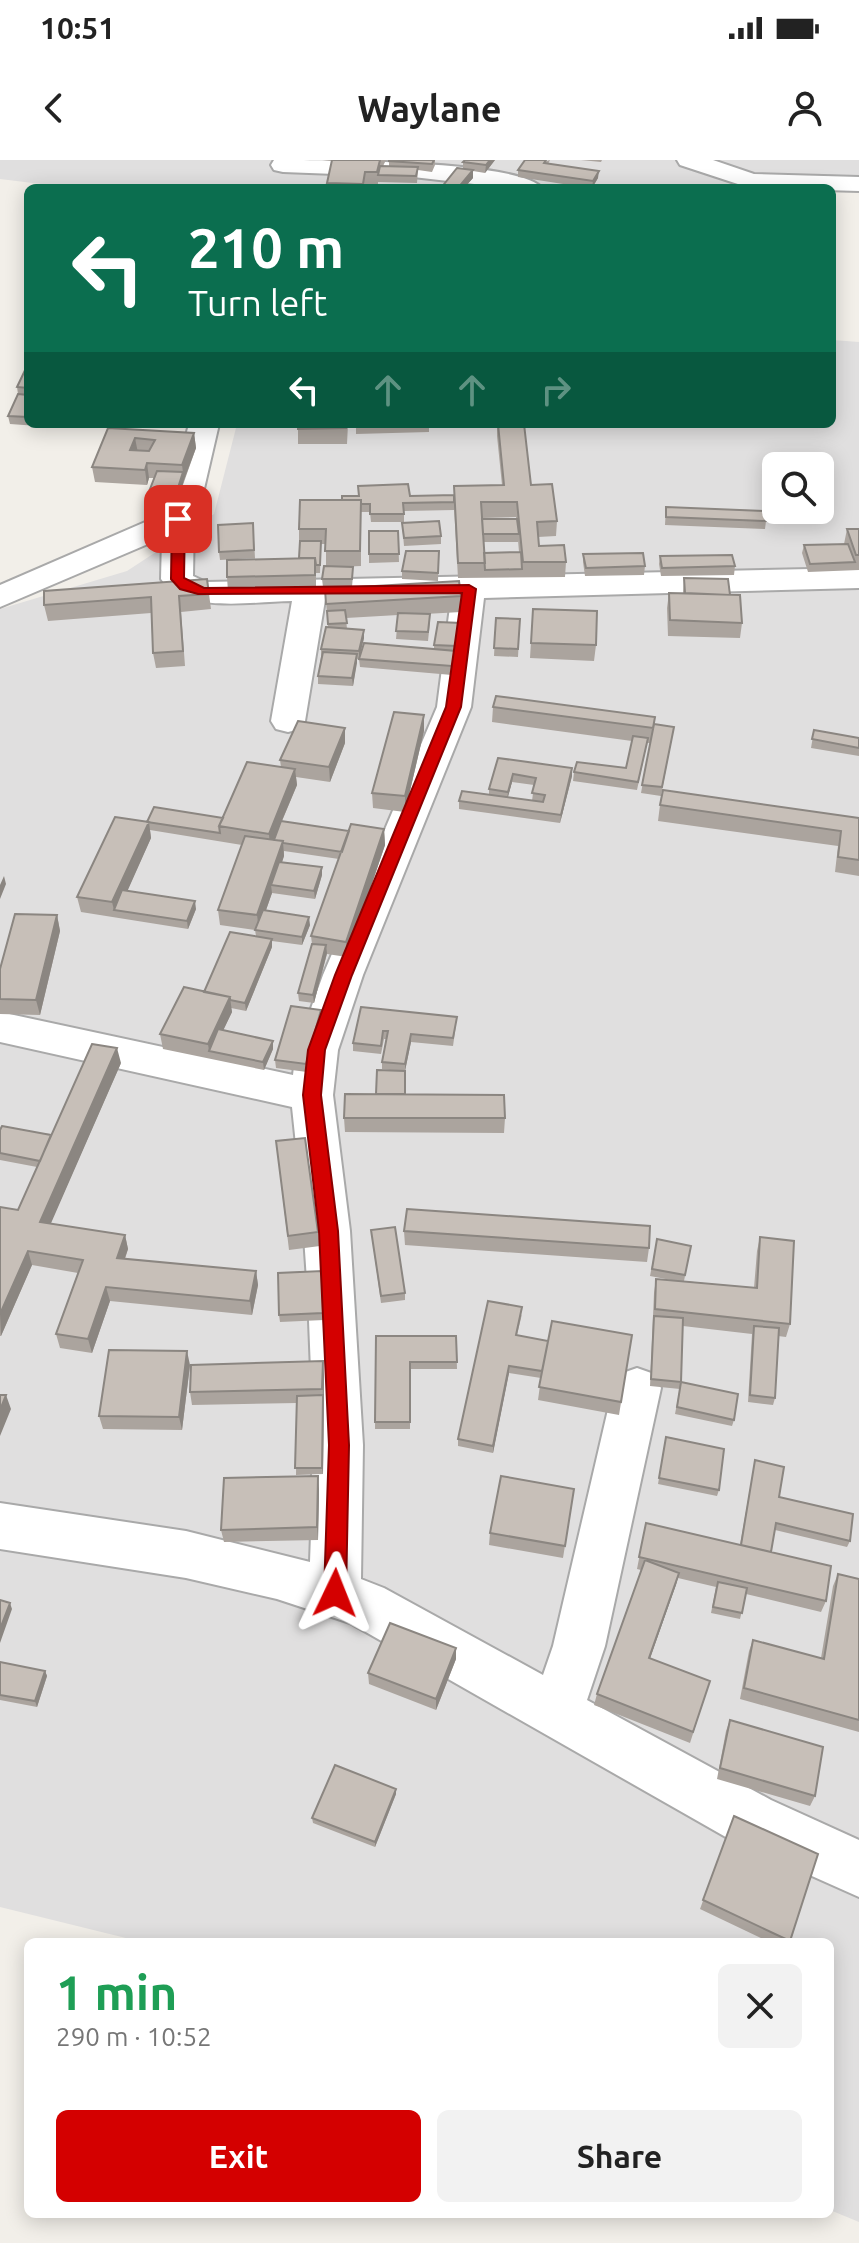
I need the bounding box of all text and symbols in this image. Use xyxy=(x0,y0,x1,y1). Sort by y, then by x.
text: 10:51 xyxy=(40,11,115,45)
icon: back xyxy=(32,86,76,130)
icon: person xyxy=(783,86,827,130)
text: Waylane xyxy=(358,88,501,129)
icon: left xyxy=(56,216,160,320)
text: 210 m xyxy=(188,216,344,279)
text: Turn left xyxy=(188,282,327,323)
icon: left xyxy=(282,368,326,412)
icon: ahead xyxy=(366,368,410,412)
icon: ahead xyxy=(450,368,494,412)
icon: right xyxy=(534,368,578,412)
map controls xyxy=(762,452,834,524)
button: search xyxy=(762,452,834,524)
pin xyxy=(144,485,212,553)
icon: arrive xyxy=(156,497,200,541)
position arrow xyxy=(293,1551,377,1635)
button: close xyxy=(718,1964,802,2048)
text: 1 min xyxy=(56,1965,177,2019)
text: 290 m · 10:52 xyxy=(56,2022,212,2051)
button: Exit xyxy=(56,2110,421,2202)
button: Share xyxy=(437,2110,802,2202)

